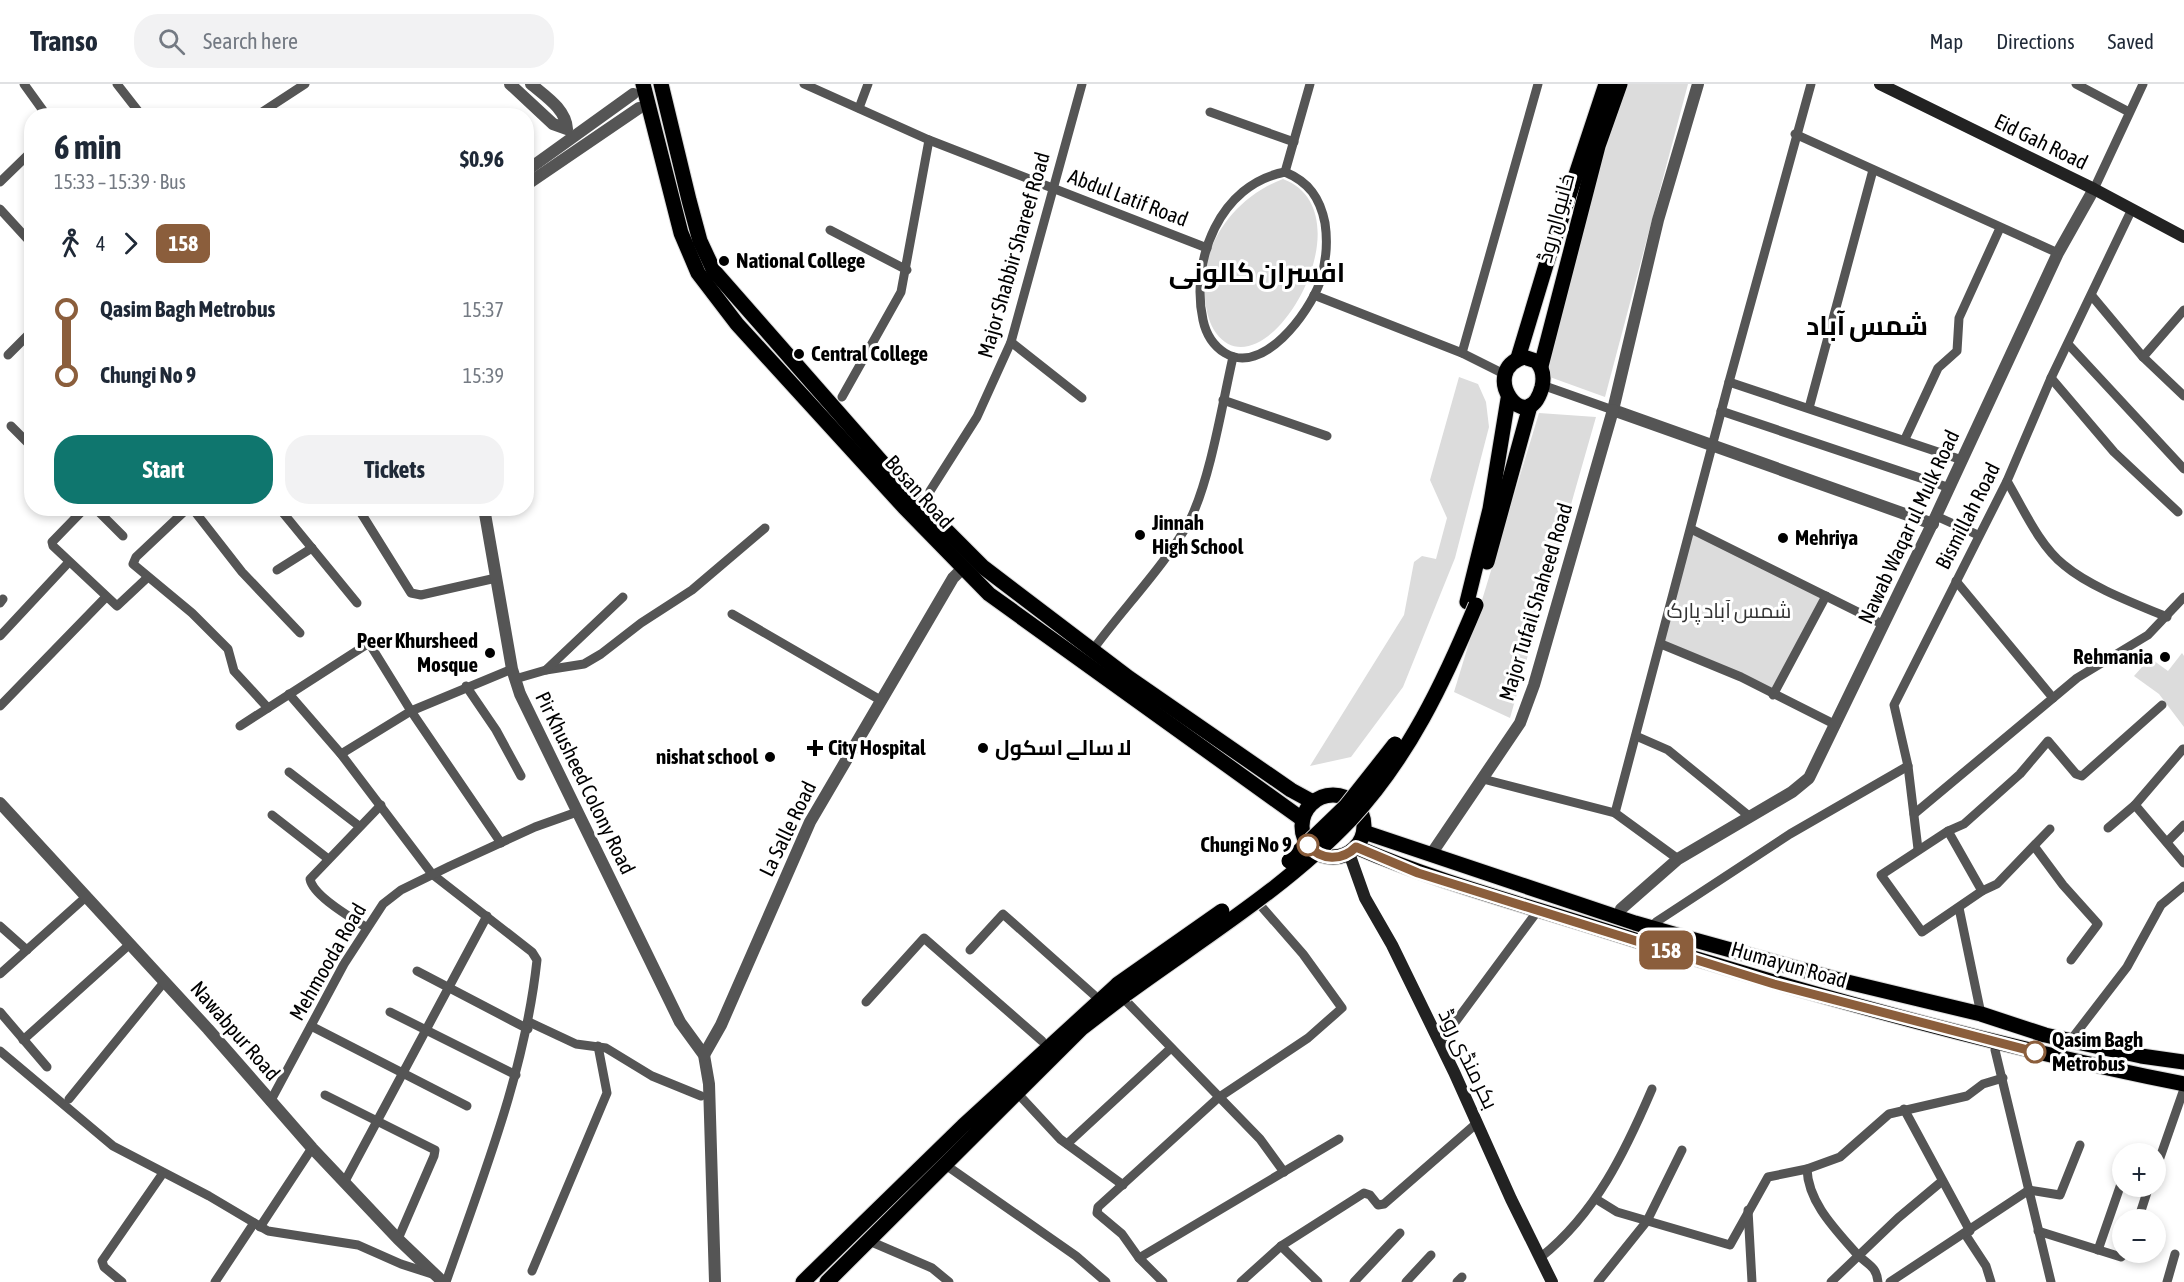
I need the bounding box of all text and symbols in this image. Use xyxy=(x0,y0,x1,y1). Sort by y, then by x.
search box xyxy=(134,14,554,68)
text: Transo xyxy=(30,25,98,57)
icon: search xyxy=(155,25,188,58)
text: Search here xyxy=(203,28,298,54)
text: Map xyxy=(1929,29,1963,53)
text: Directions xyxy=(1996,29,2075,53)
text: Saved xyxy=(2108,29,2154,53)
street label: Eid Gah Road xyxy=(1991,108,2092,174)
text: 6 min xyxy=(54,128,121,166)
text: $0.96 xyxy=(460,146,504,172)
street label: Major Shabbir Shareef Road xyxy=(972,149,1054,360)
street label: Abdul Latif Road xyxy=(1065,163,1192,231)
text: 15:33 – 15:39 · Bus xyxy=(54,170,186,193)
street label: خانیوال روڈ xyxy=(1532,170,1580,266)
icon: walk xyxy=(54,227,87,260)
icon: forward xyxy=(114,227,147,260)
text: 158 xyxy=(168,231,198,255)
text: 4 xyxy=(96,232,105,255)
place label: National College xyxy=(736,248,865,272)
marker: National College xyxy=(717,254,731,268)
district label: افسران کالونی xyxy=(1169,257,1345,289)
text: Qasim Bagh Metrobus xyxy=(100,296,275,322)
text: 15:37 xyxy=(463,298,504,321)
district label: شمس آباد xyxy=(1806,310,1928,342)
place label: Central College xyxy=(811,341,928,365)
marker: Central College xyxy=(792,347,806,361)
text: Chungi No 9 xyxy=(100,362,196,388)
text: 15:39 xyxy=(463,364,504,387)
street label: Nawab Waqar ul Mulk Road xyxy=(1853,426,1964,627)
button: Start xyxy=(54,435,273,504)
button: Tickets xyxy=(285,435,504,504)
street label: Bosan Road xyxy=(881,450,959,533)
street label: Bismillah Road xyxy=(1930,458,2004,573)
street label: Major Tufail Shaheed Road xyxy=(1494,500,1577,703)
place label: Jinnah High School xyxy=(1151,510,1244,558)
place label: Mehriya xyxy=(1795,525,1858,549)
marker: Jinnah High School xyxy=(1133,528,1147,542)
marker: Mehriya xyxy=(1776,531,1790,545)
park label: شمس آباد پارک xyxy=(1667,598,1791,625)
place label: Peer Khursheed Mosque xyxy=(357,628,478,676)
place label: Rehmania xyxy=(2073,644,2153,668)
marker: Peer Khursheed Mosque xyxy=(483,646,497,660)
marker: Rehmania xyxy=(2158,650,2172,664)
street label: Pir Khusheed Colony Road xyxy=(531,687,641,878)
place label: City Hospital xyxy=(828,735,926,759)
place label: لا سالے اسکول xyxy=(995,735,1132,761)
marker: City Hospital xyxy=(806,739,824,757)
marker: لا سالے اسکول xyxy=(976,741,990,755)
place label: nishat school xyxy=(656,744,758,768)
marker: nishat school xyxy=(763,750,777,764)
street label: La Salle Road xyxy=(754,777,820,880)
place label: Chungi No 9 xyxy=(1200,832,1292,856)
marker: Chungi No 9 xyxy=(1297,834,1319,856)
street label: Mehmooda Road xyxy=(284,899,370,1024)
line badge: 158 xyxy=(1632,930,1700,970)
street label: Humayun Road xyxy=(1729,936,1850,992)
text: 158 xyxy=(1651,938,1681,962)
street label: Nawabpur Road xyxy=(186,976,285,1085)
street label: بکر منڈی روڈ xyxy=(1433,1005,1503,1113)
place label: Qasim Bagh Metrobus xyxy=(2052,1027,2143,1075)
marker: Qasim Bagh Metrobus xyxy=(2024,1041,2046,1063)
map controls xyxy=(2112,1143,2166,1263)
button: + xyxy=(2112,1143,2166,1197)
button: − xyxy=(2112,1209,2166,1263)

